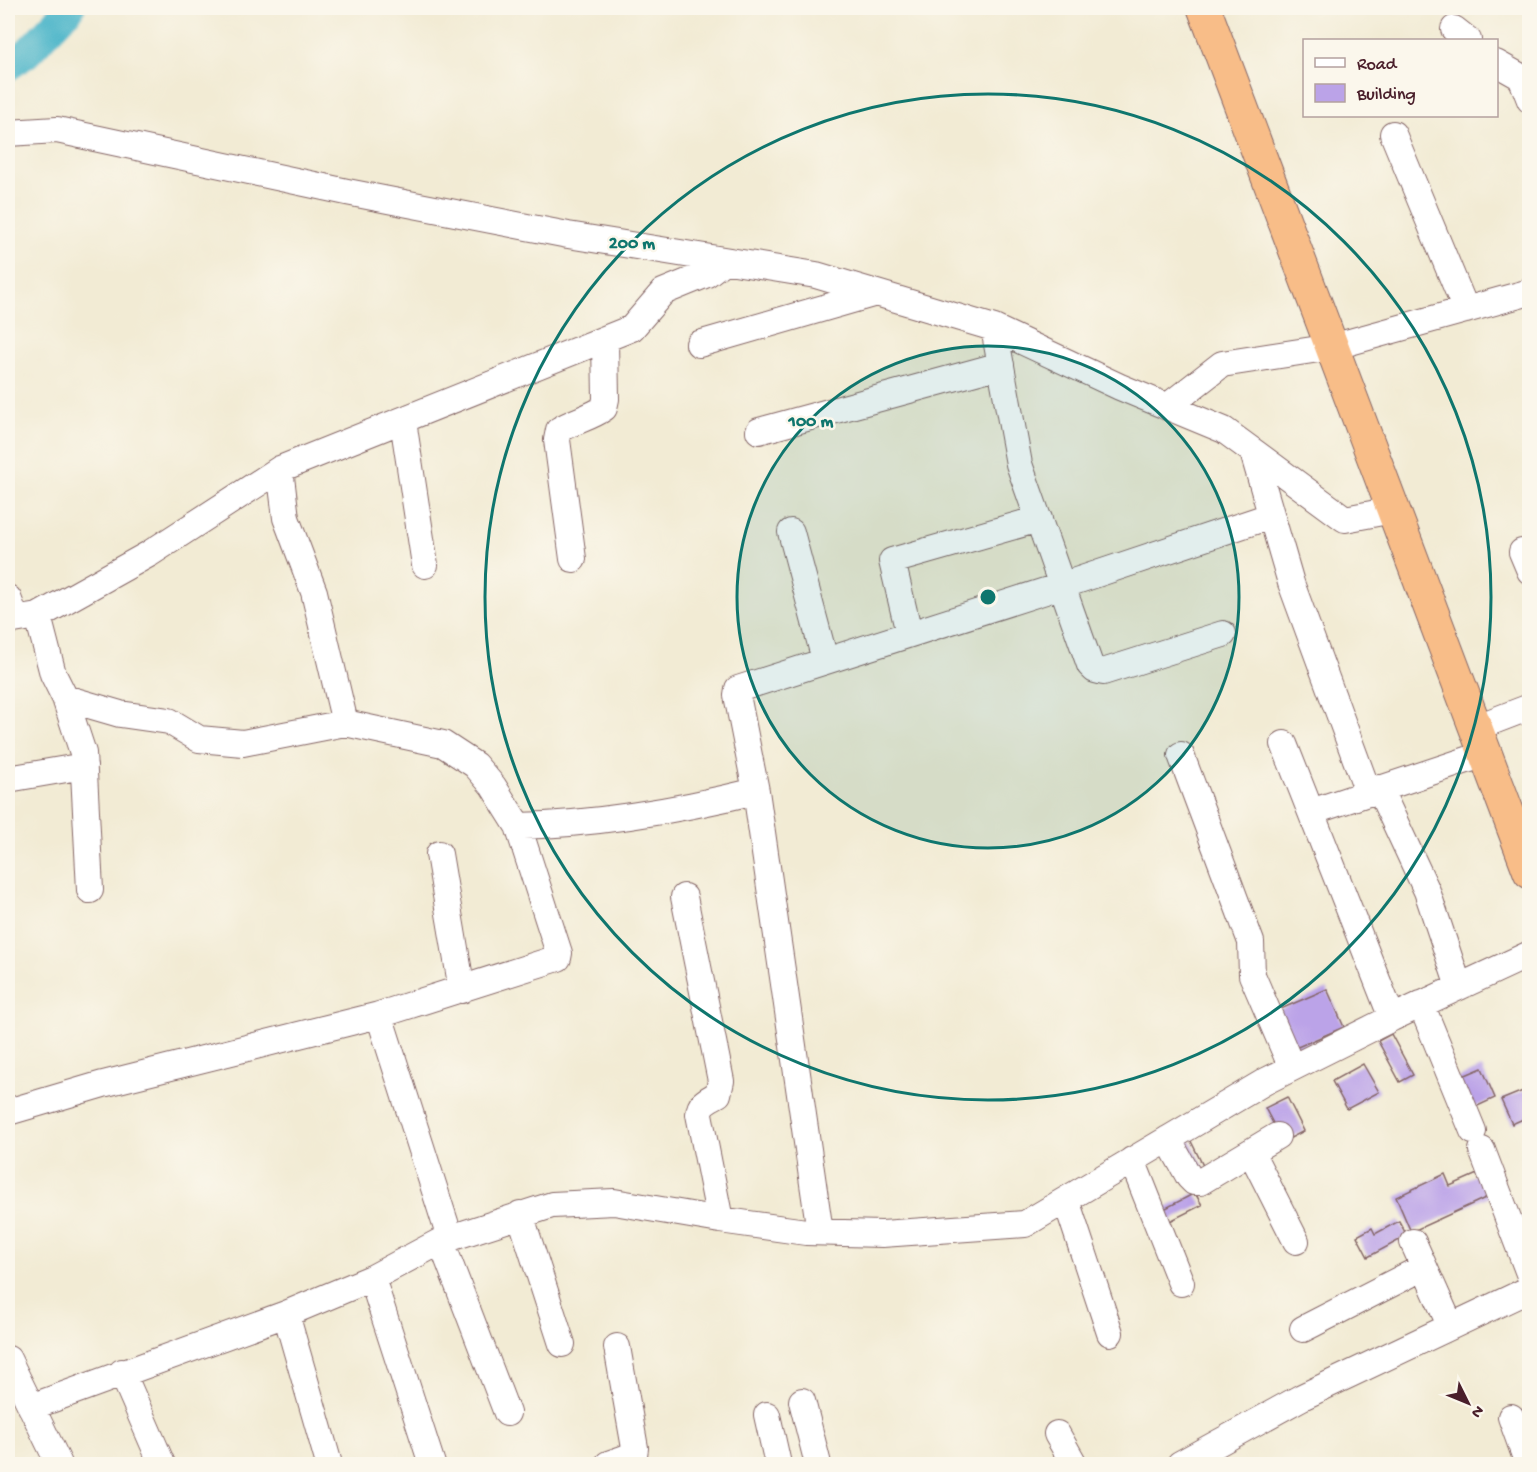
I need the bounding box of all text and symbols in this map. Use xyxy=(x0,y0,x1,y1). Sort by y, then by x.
legend xyxy=(1303,39,1498,117)
text: Road xyxy=(1357,55,1398,76)
text: Building xyxy=(1356,85,1416,106)
text: 200 m xyxy=(609,234,655,255)
text: 100 m xyxy=(788,412,834,433)
centre of rings xyxy=(978,587,998,607)
north arrow xyxy=(1438,1373,1498,1433)
text: N xyxy=(1466,1401,1487,1422)

